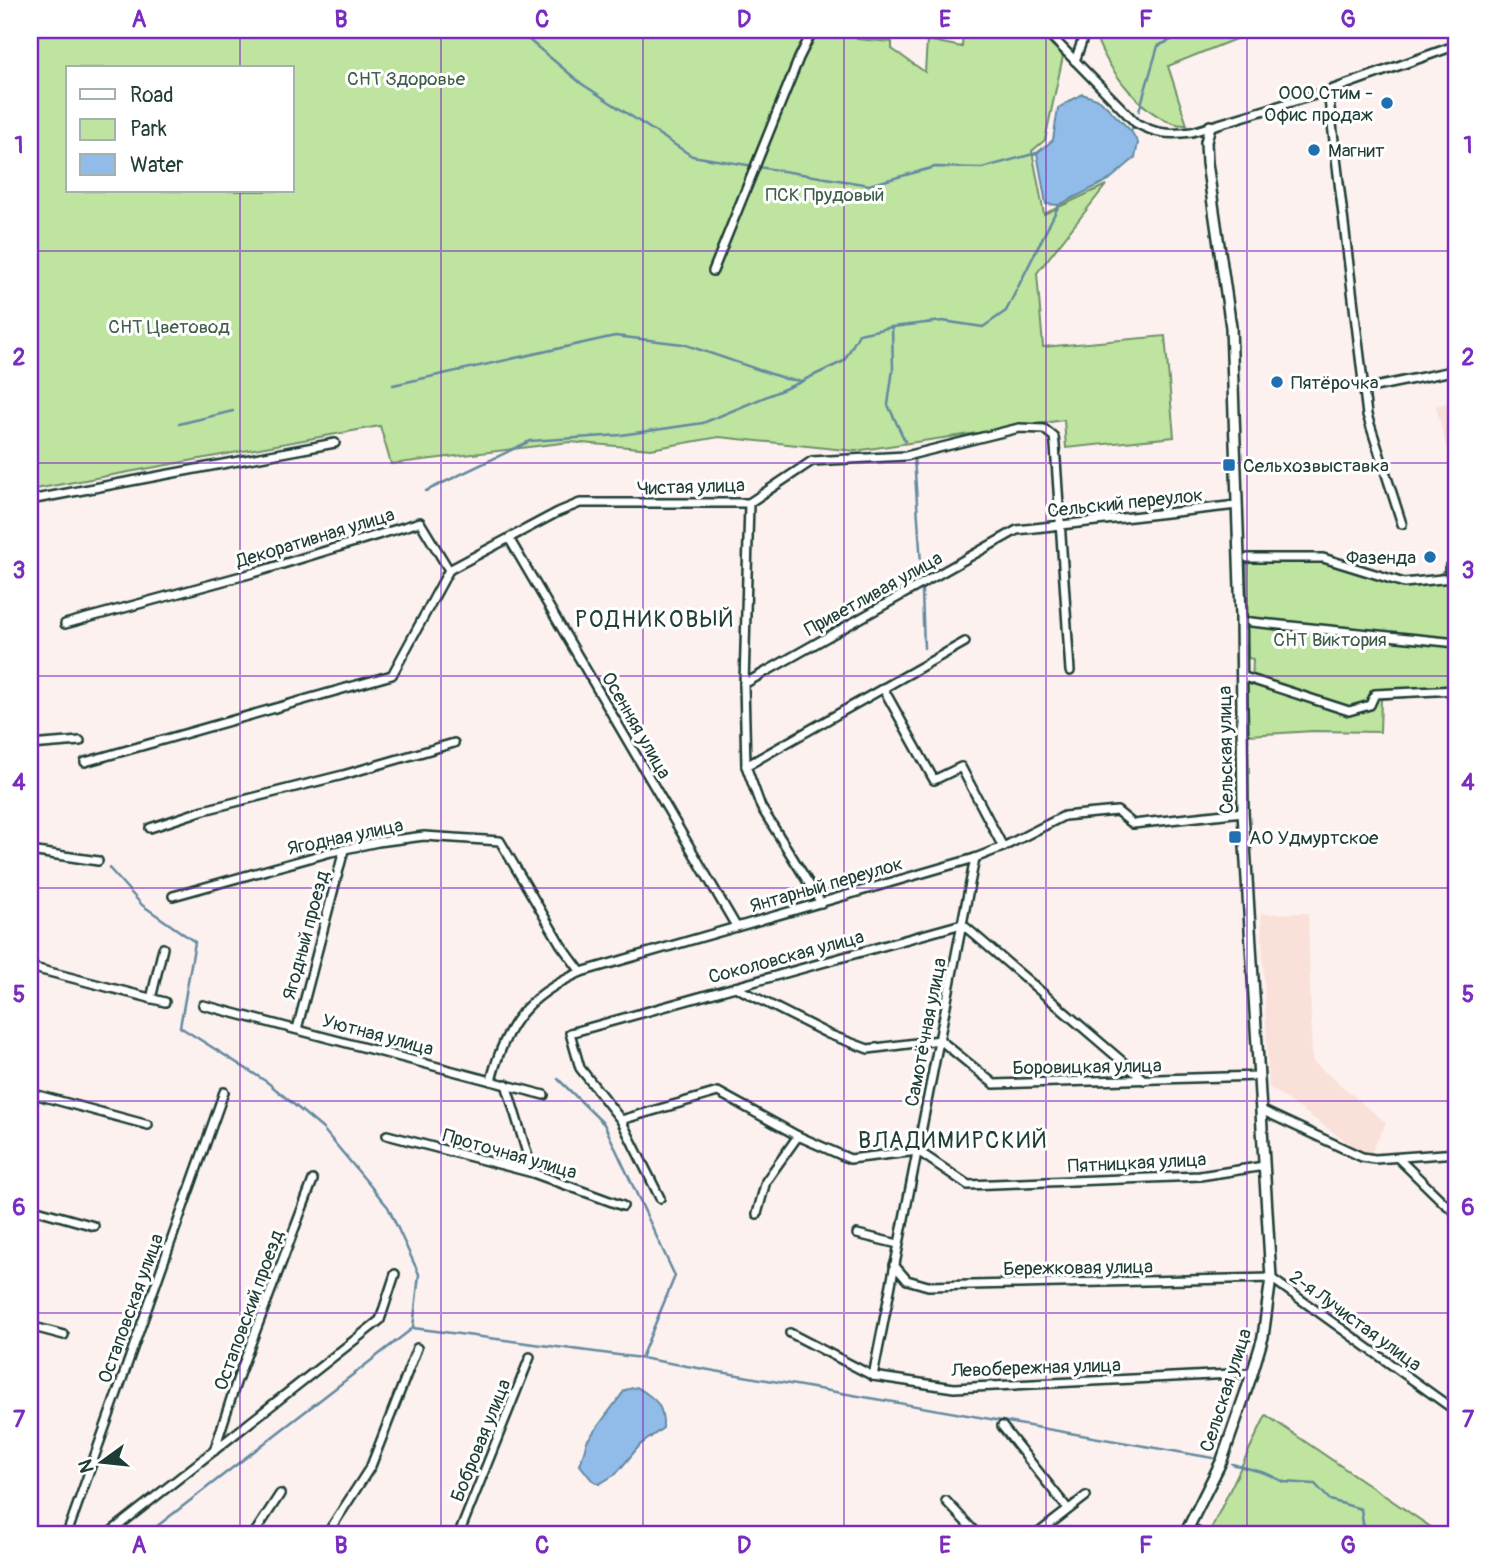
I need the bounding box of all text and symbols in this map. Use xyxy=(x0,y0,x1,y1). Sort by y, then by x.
text: A xyxy=(132,5,147,34)
text: B xyxy=(334,5,348,34)
text: C xyxy=(535,5,549,34)
text: D xyxy=(737,5,751,34)
text: E xyxy=(939,5,951,34)
text: F xyxy=(1139,5,1153,34)
text: G xyxy=(1340,5,1356,34)
legend xyxy=(66,66,294,192)
park label: СНТ Здоровье xyxy=(347,67,466,91)
place label: ООО Стим - Офис продаж xyxy=(1264,81,1374,127)
text: Road xyxy=(130,82,174,109)
marker: ООО Стим - Офис продаж xyxy=(1379,95,1395,111)
text: Park xyxy=(130,116,167,143)
text: 1 xyxy=(15,131,24,160)
text: 1 xyxy=(1464,131,1473,160)
place label: Магнит xyxy=(1328,139,1385,163)
marker: Магнит xyxy=(1306,142,1322,158)
text: Water xyxy=(130,152,184,179)
park label: ПСК Прудовый xyxy=(766,183,884,207)
park label: СНТ Цветовод xyxy=(108,315,230,339)
text: 2 xyxy=(13,343,26,372)
text: 2 xyxy=(1462,343,1475,372)
place label: Пятёрочка xyxy=(1291,371,1379,395)
marker: Пятёрочка xyxy=(1269,374,1285,390)
place label: Сельхозвыставка xyxy=(1243,454,1389,478)
marker: Сельхозвыставка xyxy=(1221,457,1237,473)
street label: Чистая улица xyxy=(637,473,746,501)
street label: Сельский переулок xyxy=(1046,483,1204,523)
street label: Декоративная улица xyxy=(232,502,398,574)
street label: Приветливая улица xyxy=(800,546,947,642)
place label: Фазенда xyxy=(1346,546,1416,570)
marker: Фазенда xyxy=(1422,549,1438,565)
text: 3 xyxy=(13,556,25,585)
text: 3 xyxy=(1462,556,1474,585)
district label: РОДНИКОВЫЙ xyxy=(575,605,735,634)
park label: СНТ Виктория xyxy=(1273,628,1387,652)
street label: Осенняя улица xyxy=(596,668,676,783)
street label: Сельская улица xyxy=(1213,685,1239,814)
text: 4 xyxy=(12,768,26,797)
text: 4 xyxy=(1461,768,1475,797)
street label: Ягодная улица xyxy=(285,813,405,861)
place label: АО Удмуртское xyxy=(1249,826,1379,850)
marker: АО Удмуртское xyxy=(1227,829,1243,845)
street label: Янтарный переулок xyxy=(747,852,906,918)
street label: Ягодный проезд xyxy=(277,867,335,1003)
street label: Соколовская улица xyxy=(706,925,867,989)
street label: Самотёчная улица xyxy=(900,955,952,1109)
text: 5 xyxy=(13,980,25,1009)
text: 5 xyxy=(1462,980,1474,1009)
street label: Уютная улица xyxy=(319,1009,436,1061)
street label: Боровицкая улица xyxy=(1012,1054,1162,1080)
street label: Проточная улица xyxy=(440,1123,580,1185)
district label: ВЛАДИМИРСКИЙ xyxy=(858,1126,1048,1155)
street label: Пятницкая улица xyxy=(1067,1147,1207,1179)
text: 6 xyxy=(12,1193,26,1222)
text: 6 xyxy=(1461,1193,1475,1222)
street label: Остаповский проезд xyxy=(209,1226,289,1394)
street label: Остаповская улица xyxy=(93,1230,169,1386)
street label: Бережковая улица xyxy=(1003,1255,1153,1281)
street label: 2-я Лучистая улица xyxy=(1285,1265,1426,1377)
street label: Сельская улица xyxy=(1195,1325,1257,1455)
street label: Левобережная улица xyxy=(950,1353,1121,1383)
street label: Бобровая улица xyxy=(445,1375,517,1505)
text: 7 xyxy=(13,1405,26,1434)
text: 7 xyxy=(1462,1405,1475,1434)
north arrow xyxy=(66,1428,136,1498)
text: N xyxy=(73,1457,100,1475)
text: A xyxy=(132,1531,147,1560)
text: B xyxy=(334,1531,348,1560)
text: C xyxy=(535,1531,549,1560)
text: D xyxy=(737,1531,751,1560)
text: E xyxy=(939,1531,951,1560)
text: F xyxy=(1139,1531,1153,1560)
text: G xyxy=(1340,1531,1356,1560)

